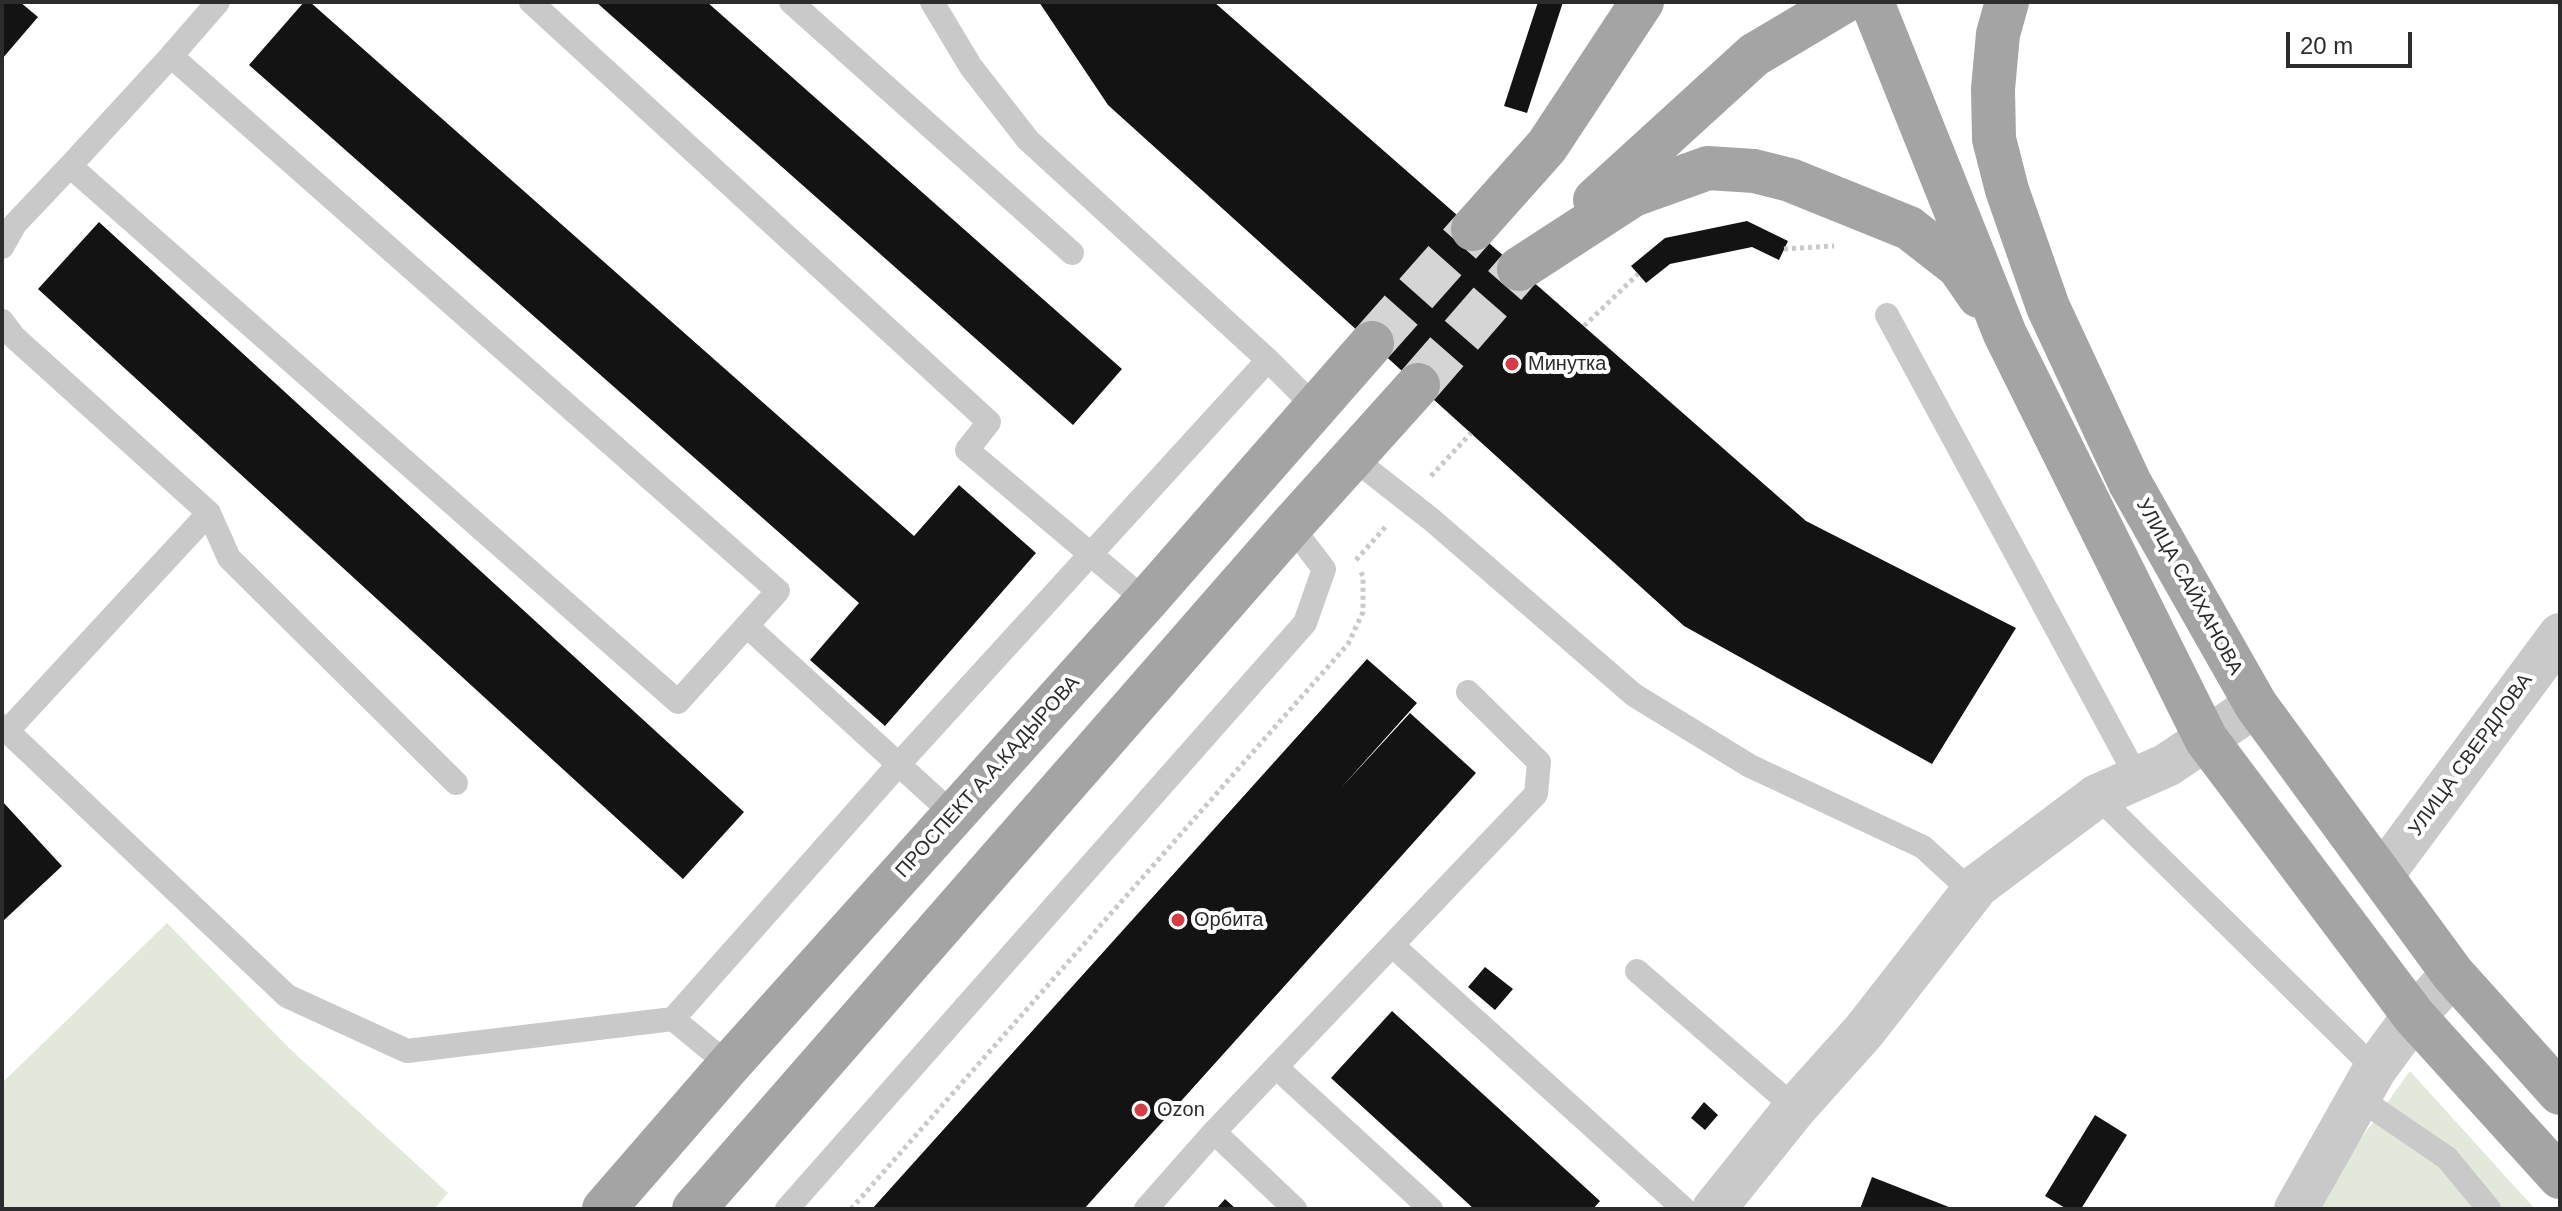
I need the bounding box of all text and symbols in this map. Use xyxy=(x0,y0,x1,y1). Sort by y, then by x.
scale bar xyxy=(2290,16,2416,66)
text: 20 m xyxy=(2300,32,2353,59)
place label: Минутка xyxy=(1528,352,1606,376)
marker: Минутка xyxy=(1503,355,1521,373)
street label: УЛИЦА САЙХАНОВА xyxy=(2131,495,2247,679)
street label: УЛИЦА СВЕРДЛОВА xyxy=(2404,669,2538,841)
street label: ПРОСПЕКТ А.А.КАДЫРОВА xyxy=(891,671,1085,883)
place label: Орбита xyxy=(1194,908,1263,932)
marker: Орбита xyxy=(1169,911,1187,929)
place label: Ozon xyxy=(1157,1098,1205,1122)
marker: Ozon xyxy=(1132,1101,1150,1119)

